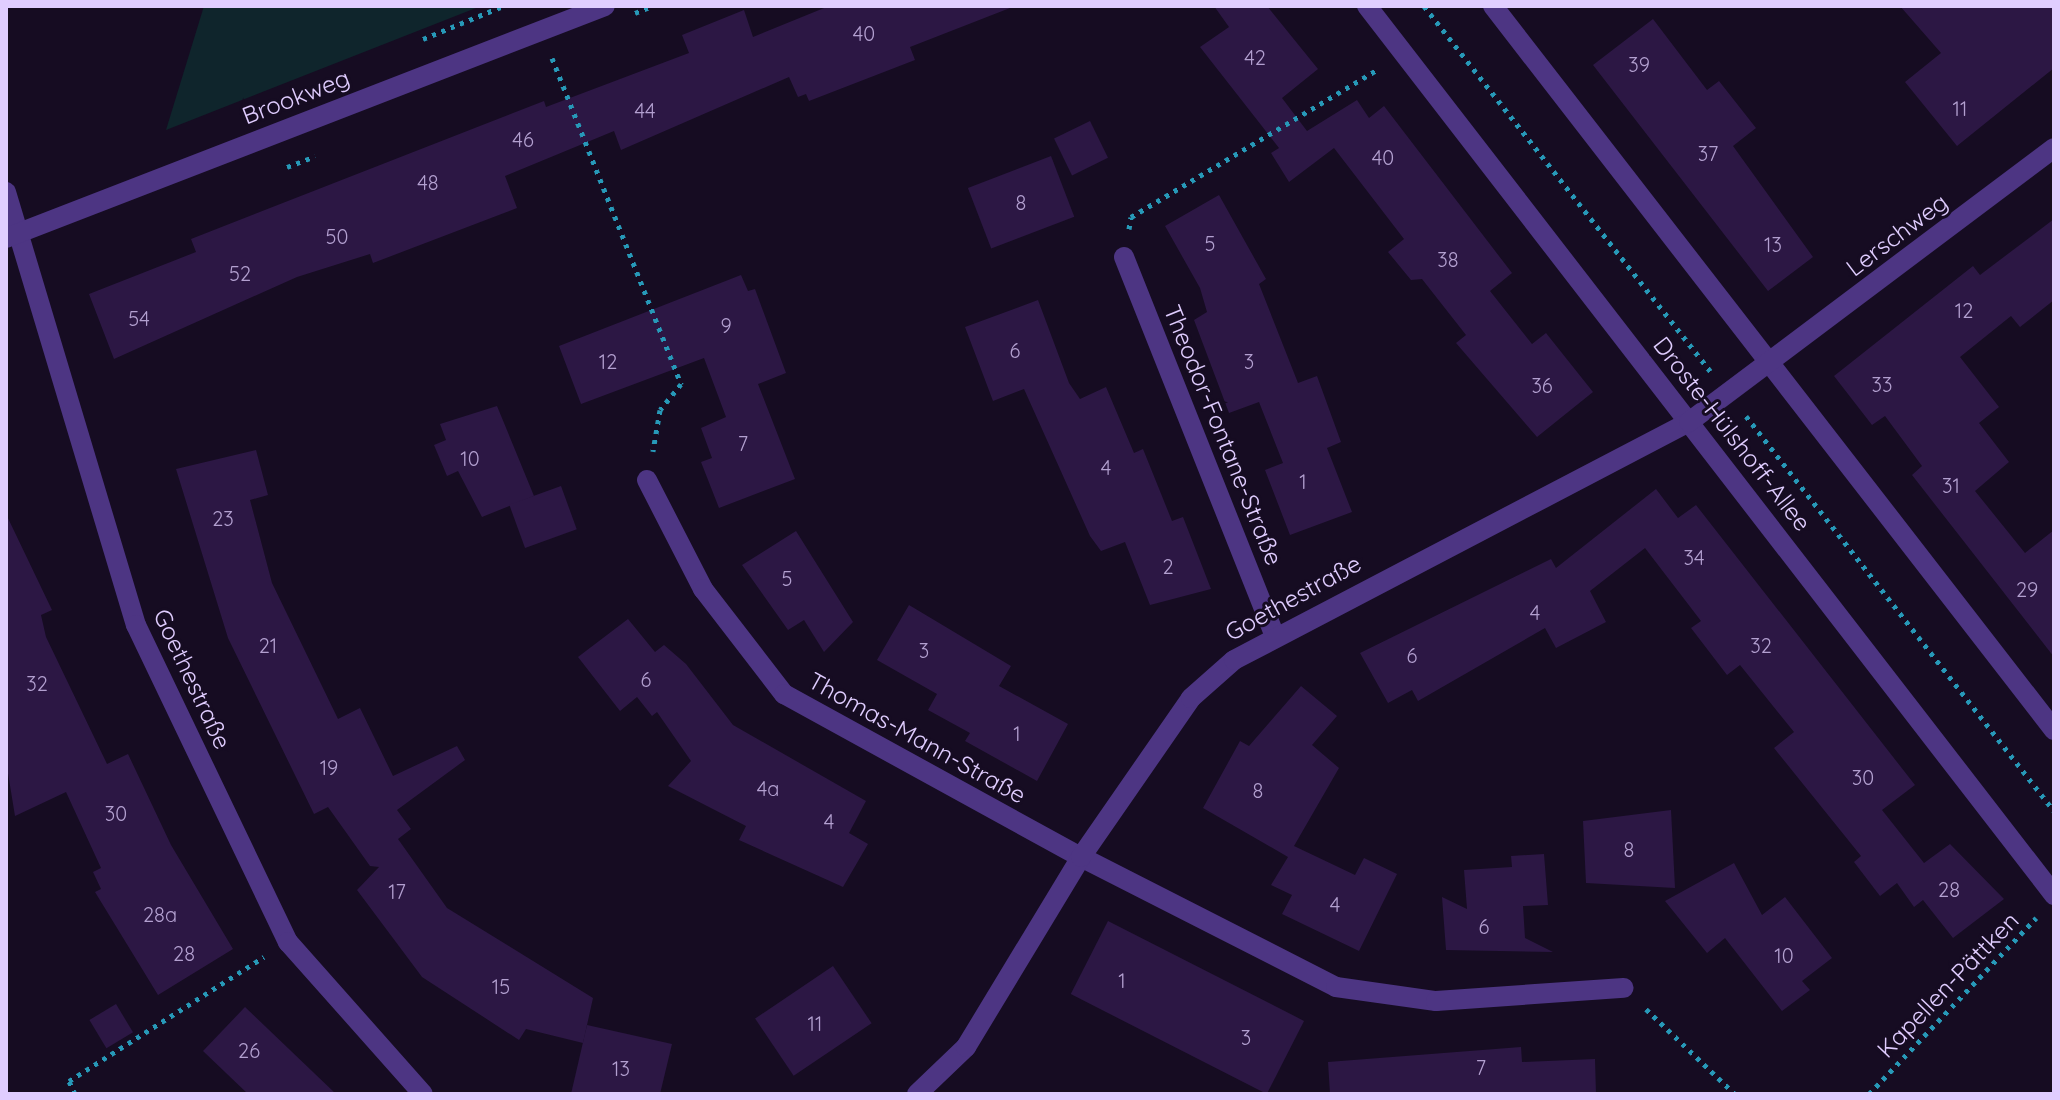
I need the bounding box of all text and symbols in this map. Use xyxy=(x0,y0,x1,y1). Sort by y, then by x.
house number: 40 xyxy=(853,21,875,45)
house number: 42 xyxy=(1244,45,1266,69)
house number: 39 xyxy=(1628,52,1650,76)
street label: Brookweg xyxy=(238,63,354,131)
house number: 11 xyxy=(1953,96,1967,120)
house number: 44 xyxy=(634,98,656,122)
house number: 46 xyxy=(512,127,534,151)
house number: 37 xyxy=(1698,141,1718,165)
house number: 40 xyxy=(1372,145,1394,169)
house number: 48 xyxy=(417,170,439,194)
street label: Lerschweg xyxy=(1841,188,1953,282)
house number: 8 xyxy=(1016,190,1026,214)
house number: 50 xyxy=(326,224,348,248)
house number: 5 xyxy=(1205,231,1215,255)
house number: 13 xyxy=(1764,232,1782,256)
house number: 38 xyxy=(1437,247,1459,271)
house number: 52 xyxy=(229,261,251,285)
house number: 12 xyxy=(1955,298,1973,322)
street label: Theodor-Fontane-Straße xyxy=(1158,301,1288,569)
house number: 54 xyxy=(128,306,150,330)
house number: 9 xyxy=(720,313,732,337)
street label: Droste-Hülshoff-Allee xyxy=(1647,331,1817,537)
house number: 6 xyxy=(1010,338,1020,362)
house number: 12 xyxy=(599,349,617,373)
house number: 3 xyxy=(1244,349,1254,373)
house number: 33 xyxy=(1872,372,1892,396)
house number: 36 xyxy=(1531,373,1553,397)
house number: 7 xyxy=(738,431,748,455)
house number: 10 xyxy=(460,446,480,470)
house number: 4 xyxy=(1101,455,1111,479)
house number: 1 xyxy=(1299,469,1307,493)
house number: 31 xyxy=(1942,473,1960,497)
house number: 23 xyxy=(212,506,234,530)
house number: 34 xyxy=(1683,545,1705,569)
street label: Goethestraße xyxy=(1220,549,1366,647)
house number: 2 xyxy=(1162,554,1174,578)
house number: 5 xyxy=(782,566,792,590)
house number: 29 xyxy=(2016,577,2038,601)
house number: 4 xyxy=(1530,600,1540,624)
street label: Goethestraße xyxy=(147,604,237,754)
house number: 21 xyxy=(259,633,277,657)
house number: 32 xyxy=(1750,633,1772,657)
house number: 3 xyxy=(919,638,929,662)
house number: 6 xyxy=(1407,643,1417,667)
street label: Thomas-Mann-Straße xyxy=(803,666,1031,810)
house number: 6 xyxy=(641,667,651,691)
house number: 32 xyxy=(26,671,48,695)
house number: 1 xyxy=(1013,721,1021,745)
house number: 19 xyxy=(320,755,338,779)
house number: 30 xyxy=(1852,765,1874,789)
house number: 4a xyxy=(757,776,779,800)
house number: 8 xyxy=(1253,778,1263,802)
house number: 30 xyxy=(105,801,127,825)
house number: 4 xyxy=(824,809,834,833)
house number: 8 xyxy=(1624,837,1634,861)
house number: 28 xyxy=(1938,877,1960,901)
house number: 17 xyxy=(388,879,406,903)
house number: 4 xyxy=(1330,892,1340,916)
house number: 28a xyxy=(143,902,177,926)
street label: Kapellen-Pättken xyxy=(1871,906,2025,1064)
house number: 6 xyxy=(1479,914,1489,938)
house number: 28 xyxy=(173,941,195,965)
house number: 10 xyxy=(1774,943,1794,967)
house number: 1 xyxy=(1118,968,1126,992)
house number: 15 xyxy=(492,974,510,998)
house number: 11 xyxy=(808,1011,822,1035)
house number: 3 xyxy=(1241,1025,1251,1049)
house number: 26 xyxy=(238,1038,260,1062)
house number: 7 xyxy=(1476,1055,1486,1079)
house number: 13 xyxy=(612,1056,630,1080)

